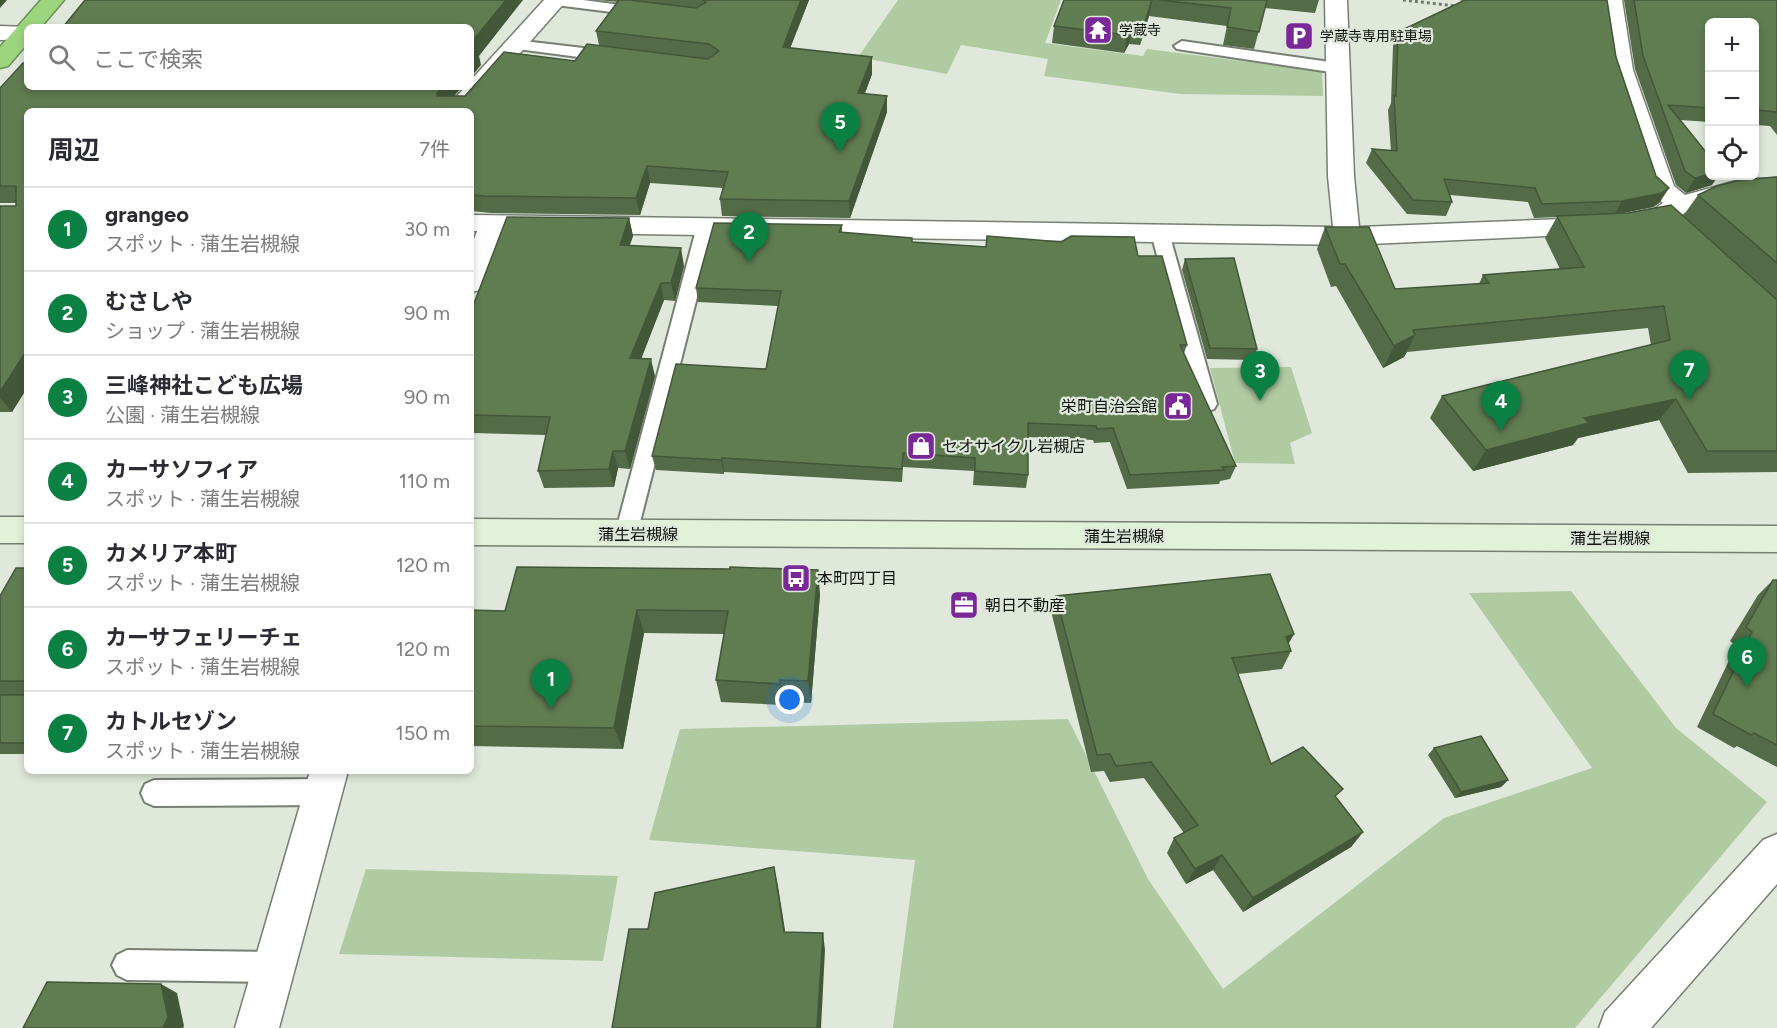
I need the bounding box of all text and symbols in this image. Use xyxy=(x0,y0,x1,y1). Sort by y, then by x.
temple icon: 学蔵寺 xyxy=(1082,14,1114,46)
map controls xyxy=(1705,18,1759,180)
button: + xyxy=(1705,18,1759,72)
parking icon: 学蔵寺専用駐車場 xyxy=(1283,20,1315,52)
place label: 学蔵寺 xyxy=(1119,22,1161,39)
search box xyxy=(24,24,474,90)
place label: 学蔵寺専用駐車場 xyxy=(1320,28,1432,45)
icon: search xyxy=(45,41,78,74)
text: ここで検索 xyxy=(93,46,203,73)
button: − xyxy=(1705,72,1759,126)
pin: 5 xyxy=(820,102,860,152)
button: locate xyxy=(1705,126,1759,180)
text: 周辺 xyxy=(48,134,100,166)
text: 7件 xyxy=(419,137,450,161)
text: grangeo xyxy=(105,201,189,228)
pin: 2 xyxy=(730,212,768,262)
text: 1 xyxy=(63,217,72,241)
text: 30 m xyxy=(404,217,450,241)
text: スポット · 蒲生岩槻線 xyxy=(105,232,300,256)
text: むさしや xyxy=(105,288,193,315)
text: 2 xyxy=(62,301,73,325)
text: 90 m xyxy=(404,301,450,325)
text: ショップ · 蒲生岩槻線 xyxy=(105,319,300,343)
pin: 7 xyxy=(1670,350,1708,400)
pin: 3 xyxy=(1240,352,1280,401)
text: 三峰神社こども広場 xyxy=(105,372,303,399)
pin: 4 xyxy=(1482,382,1520,431)
text: 3 xyxy=(62,385,73,409)
text: 90 m xyxy=(404,385,450,409)
public building icon: 栄町自治会館 xyxy=(1162,390,1194,422)
place label: 栄町自治会館 xyxy=(1061,397,1157,416)
text: 公園 · 蒲生岩槻線 xyxy=(105,403,260,427)
shop icon: セオサイクル岩槻店 xyxy=(905,430,937,462)
place label: セオサイクル岩槻店 xyxy=(942,437,1085,456)
text: カーサソフィア xyxy=(105,456,258,483)
text: 4 xyxy=(61,469,74,493)
text: 110 m xyxy=(399,469,450,493)
text: スポット · 蒲生岩槻線 xyxy=(105,487,300,511)
street label: 蒲生岩槻線 xyxy=(598,525,678,544)
street label: 蒲生岩槻線 xyxy=(1084,527,1164,546)
street label: 蒲生岩槻線 xyxy=(1570,529,1650,548)
text: カメリア本町 xyxy=(105,540,237,567)
text: 5 xyxy=(62,553,73,577)
text: 120 m xyxy=(396,553,450,577)
bus stop icon: 本町四丁目 xyxy=(780,562,812,594)
place label: 本町四丁目 xyxy=(817,569,897,588)
text: スポット · 蒲生岩槻線 xyxy=(105,571,300,595)
office icon: 朝日不動産 xyxy=(948,589,980,621)
place label: 朝日不動産 xyxy=(985,596,1065,615)
text: カーサフェリーチェ xyxy=(105,624,303,651)
text: 6 xyxy=(62,637,73,661)
text: 120 m xyxy=(396,637,450,661)
pin: 6 xyxy=(1728,638,1766,687)
text: スポット · 蒲生岩槻線 xyxy=(105,655,300,679)
pin: 1 xyxy=(532,660,570,709)
your location xyxy=(775,685,804,714)
text: カトルセゾン xyxy=(105,708,237,735)
text: 7 xyxy=(62,721,73,745)
text: 150 m xyxy=(395,721,450,745)
text: スポット · 蒲生岩槻線 xyxy=(105,739,300,763)

